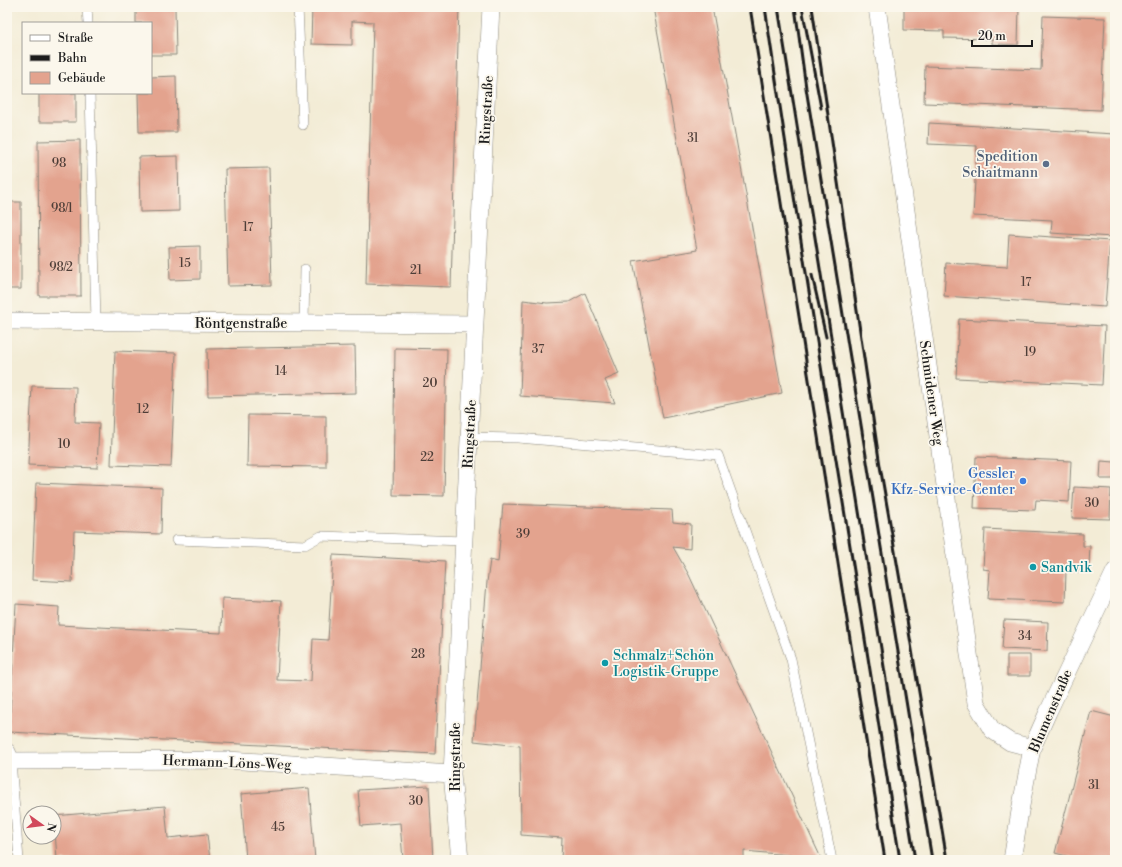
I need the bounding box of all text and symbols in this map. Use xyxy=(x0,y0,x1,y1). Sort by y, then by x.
legend xyxy=(22,22,152,94)
scale bar xyxy=(972,22,1032,48)
text: 20 m xyxy=(978,29,1006,44)
text: Straße xyxy=(58,31,93,46)
text: Bahn xyxy=(57,51,87,66)
text: Gebäude xyxy=(58,71,106,86)
street label: Ringstraße xyxy=(476,75,498,145)
house number: 31 xyxy=(687,131,700,146)
place label: Spedition Schaitmann xyxy=(962,148,1039,182)
house number: 98 xyxy=(52,156,66,171)
marker: Spedition Schaitmann xyxy=(1041,159,1051,169)
house number: 98/1 xyxy=(51,201,74,216)
house number: 17 xyxy=(243,220,253,235)
house number: 15 xyxy=(179,256,191,271)
house number: 98/2 xyxy=(49,260,73,275)
house number: 21 xyxy=(410,263,423,278)
house number: 17 xyxy=(1021,275,1031,290)
street label: Röntgenstraße xyxy=(195,315,287,333)
street label: Schmidener Weg xyxy=(915,340,947,447)
house number: 37 xyxy=(532,342,544,357)
house number: 19 xyxy=(1024,345,1036,360)
house number: 14 xyxy=(275,364,287,379)
house number: 20 xyxy=(423,376,437,391)
street label: Ringstraße xyxy=(459,399,481,469)
house number: 12 xyxy=(137,402,149,417)
house number: 10 xyxy=(58,437,70,452)
house number: 22 xyxy=(420,450,434,465)
place label: Gessler Kfz-Service-Center xyxy=(891,465,1015,499)
marker: Gessler Kfz-Service-Center xyxy=(1018,476,1028,486)
house number: 30 xyxy=(1085,496,1099,511)
house number: 39 xyxy=(516,527,530,542)
place label: Sandvik xyxy=(1041,559,1092,577)
marker: Sandvik xyxy=(1028,562,1038,572)
house number: 34 xyxy=(1018,629,1032,644)
house number: 28 xyxy=(411,647,425,662)
place label: Schmalz+Schön Logistik-Gruppe xyxy=(613,647,719,681)
marker: Schmalz+Schön Logistik-Gruppe xyxy=(600,658,610,668)
street label: Blumenstraße xyxy=(1025,667,1077,757)
street label: Ringstraße xyxy=(447,722,465,792)
street label: Hermann-Löns-Weg xyxy=(162,752,292,774)
house number: 31 xyxy=(1088,778,1101,793)
house number: 30 xyxy=(409,794,423,809)
north arrow xyxy=(22,805,62,845)
house number: 45 xyxy=(271,820,285,835)
text: N xyxy=(43,821,59,833)

